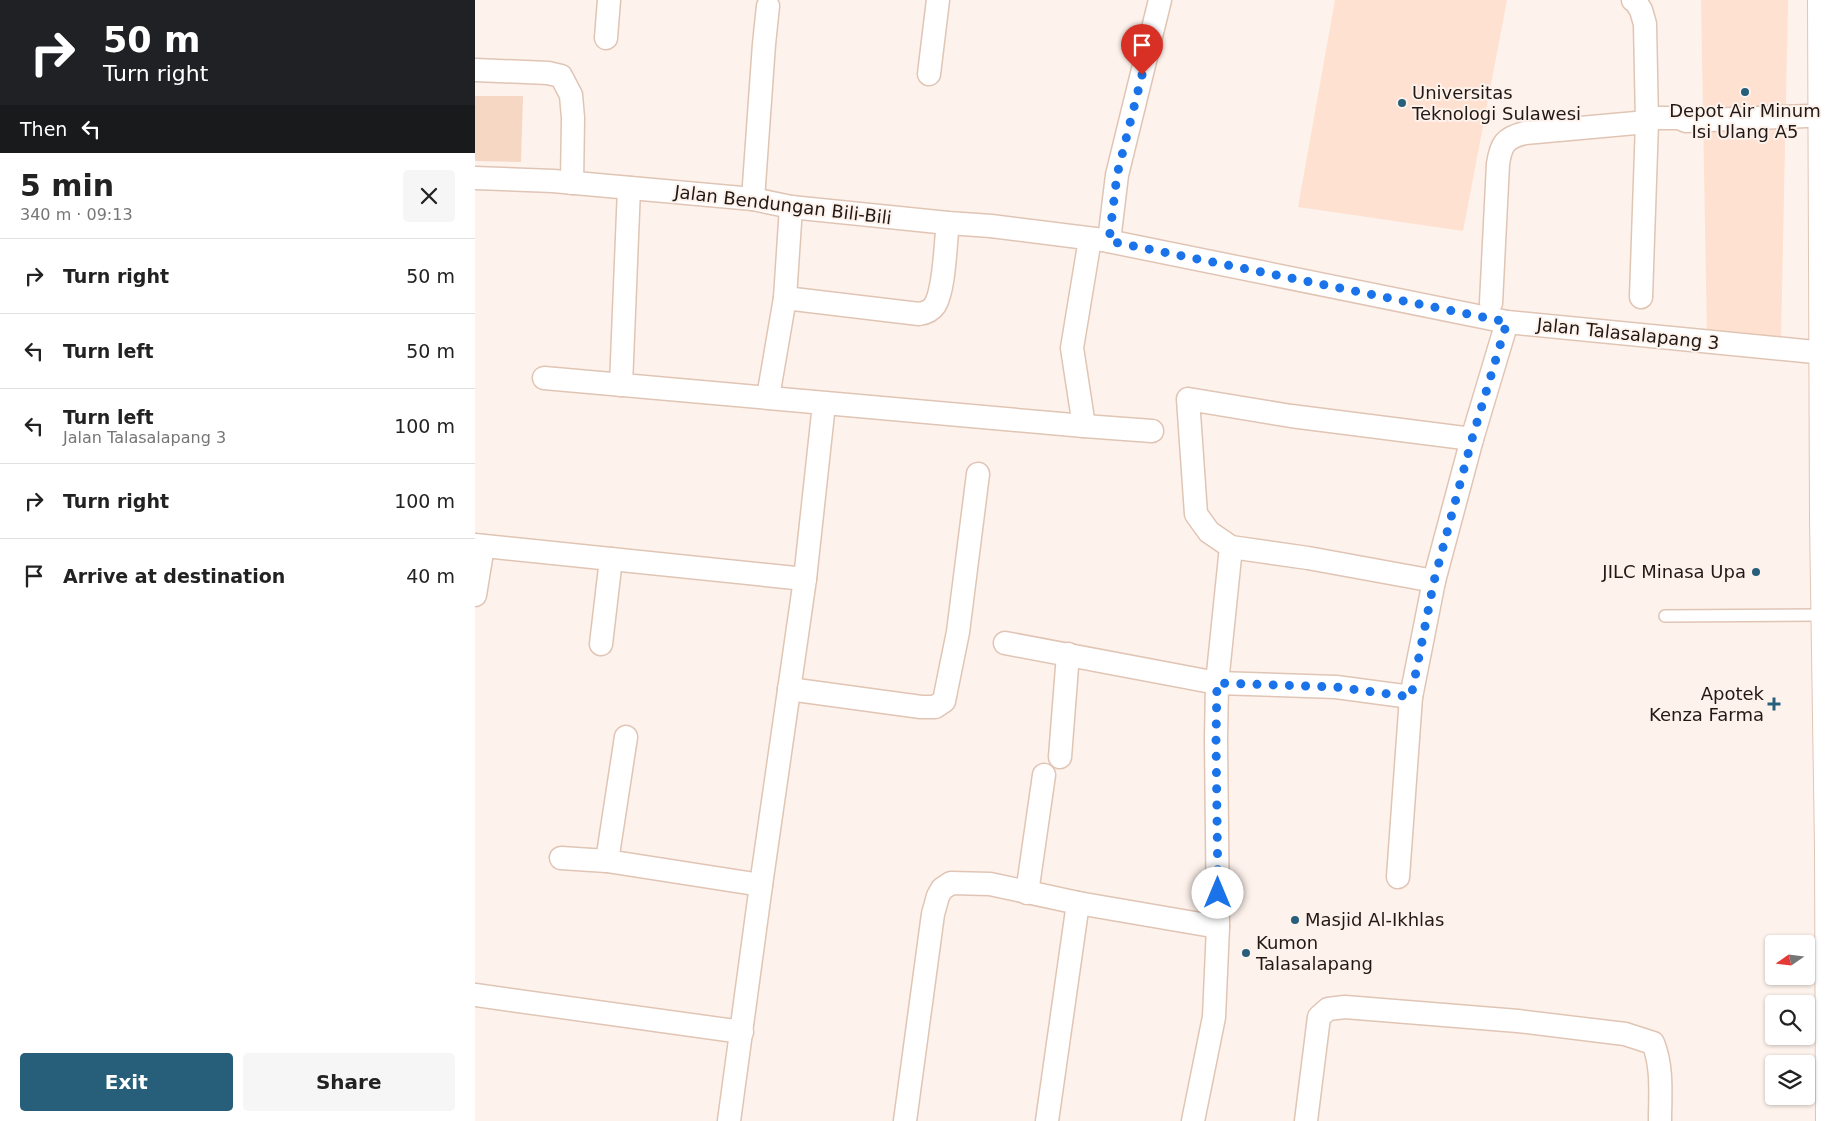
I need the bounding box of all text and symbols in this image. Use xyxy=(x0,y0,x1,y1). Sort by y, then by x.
icon: right xyxy=(20,20,85,85)
text: 50 m xyxy=(103,20,200,60)
pin xyxy=(1121,24,1163,75)
icon: arrive xyxy=(1128,31,1156,59)
text: Turn right xyxy=(103,61,208,86)
place label: Universitas Teknologi Sulawesi xyxy=(1411,82,1581,124)
marker: Depot Air Minum Isi Ulang A5 xyxy=(1739,86,1751,98)
marker: Universitas Teknologi Sulawesi xyxy=(1396,97,1408,109)
place label: Depot Air Minum Isi Ulang A5 xyxy=(1669,100,1821,142)
icon: left xyxy=(77,115,105,143)
text: Then xyxy=(20,118,67,140)
text: 5 min xyxy=(20,168,114,203)
button: close xyxy=(403,170,455,222)
street label: Jalan Bendungan Bili-Bili xyxy=(672,181,893,228)
text: 340 m · 09:13 xyxy=(20,205,133,224)
icon: right xyxy=(20,262,48,290)
text: Turn right xyxy=(63,265,169,287)
text: 50 m xyxy=(406,265,455,287)
street label: Jalan Talasalapang 3 xyxy=(1535,313,1720,354)
icon: left xyxy=(20,337,48,365)
text: Turn left xyxy=(63,340,154,362)
text: 50 m xyxy=(406,340,455,362)
text: Turn left xyxy=(63,406,154,428)
icon: left xyxy=(20,412,48,440)
text: 100 m xyxy=(394,415,455,437)
text: Jalan Talasalapang 3 xyxy=(63,428,226,447)
icon: right xyxy=(20,487,48,515)
text: Turn right xyxy=(63,490,169,512)
text: 100 m xyxy=(394,490,455,512)
place label: JILC Minasa Upa xyxy=(1601,561,1746,582)
icon: arrive xyxy=(20,562,48,590)
text: Arrive at destination xyxy=(63,565,285,587)
text: 40 m xyxy=(406,565,455,587)
marker: JILC Minasa Upa xyxy=(1750,566,1762,578)
place label: Apotek Kenza Farma xyxy=(1649,683,1765,725)
marker: Apotek Kenza Farma xyxy=(1768,698,1780,710)
position arrow xyxy=(1191,866,1243,918)
place label: Masjid Al-Ikhlas xyxy=(1305,909,1444,930)
marker: Masjid Al-Ikhlas xyxy=(1289,914,1301,926)
place label: Kumon Talasalapang xyxy=(1255,932,1373,974)
north arrow xyxy=(1765,935,1815,985)
map controls xyxy=(1765,935,1815,1105)
marker: Kumon Talasalapang xyxy=(1240,947,1252,959)
button: search xyxy=(1765,995,1815,1045)
button: Exit xyxy=(20,1053,233,1111)
button: Share xyxy=(243,1053,455,1111)
button: layers xyxy=(1765,1055,1815,1105)

